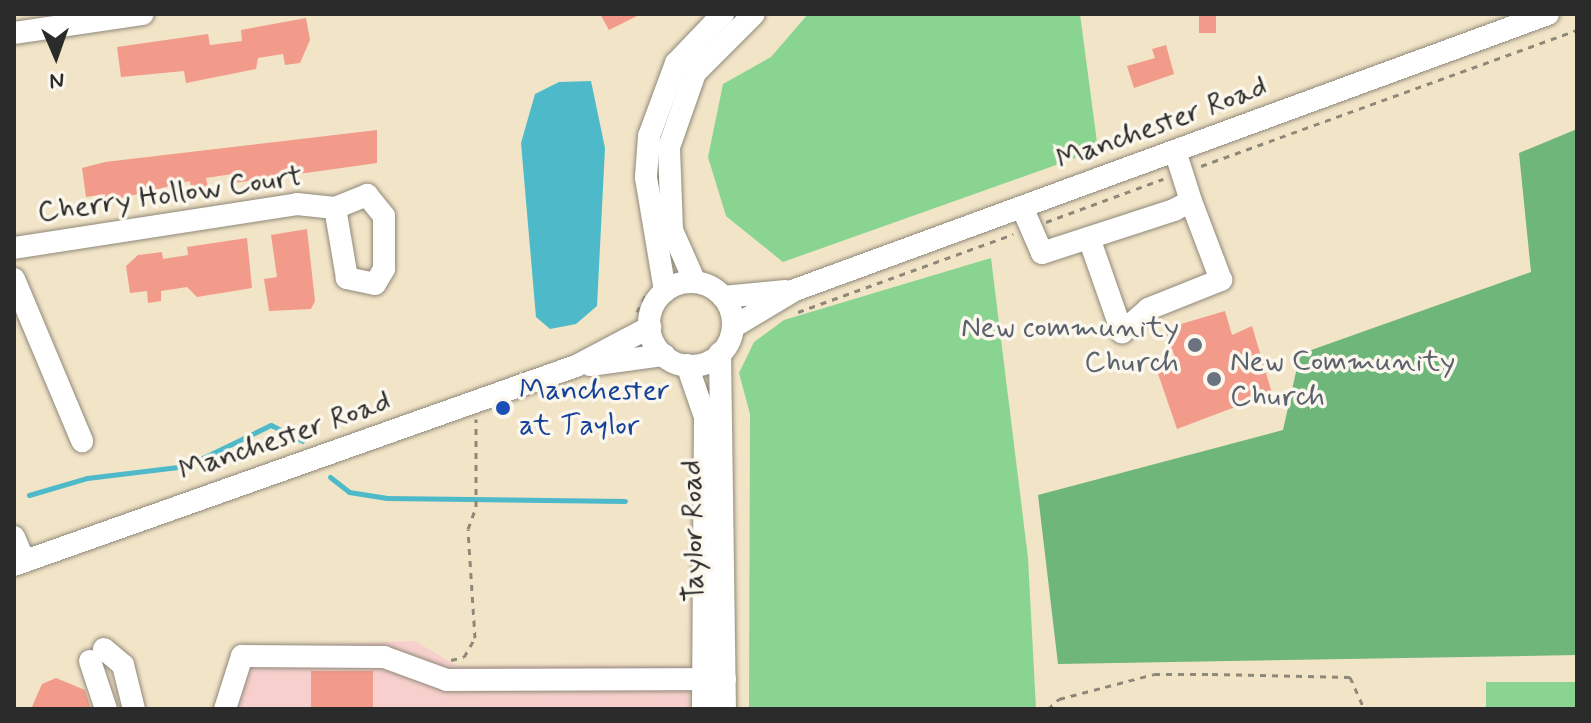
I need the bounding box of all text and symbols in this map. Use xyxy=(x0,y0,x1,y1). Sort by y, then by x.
north arrow xyxy=(16,16,96,96)
text: N xyxy=(49,66,65,94)
street label: Manchester Road xyxy=(1053,70,1271,178)
street label: Cherry Hollow Court xyxy=(38,159,302,231)
place label: New community Church xyxy=(974,310,1179,380)
marker: New community Church xyxy=(1186,336,1204,354)
place label: New Community Church xyxy=(1230,344,1444,414)
marker: New Community Church xyxy=(1205,370,1223,388)
place label: Manchester at Taylor xyxy=(519,373,670,444)
street label: Manchester Road xyxy=(176,384,394,490)
marker: Manchester at Taylor xyxy=(494,399,512,417)
street label: Taylor Road xyxy=(675,459,713,603)

